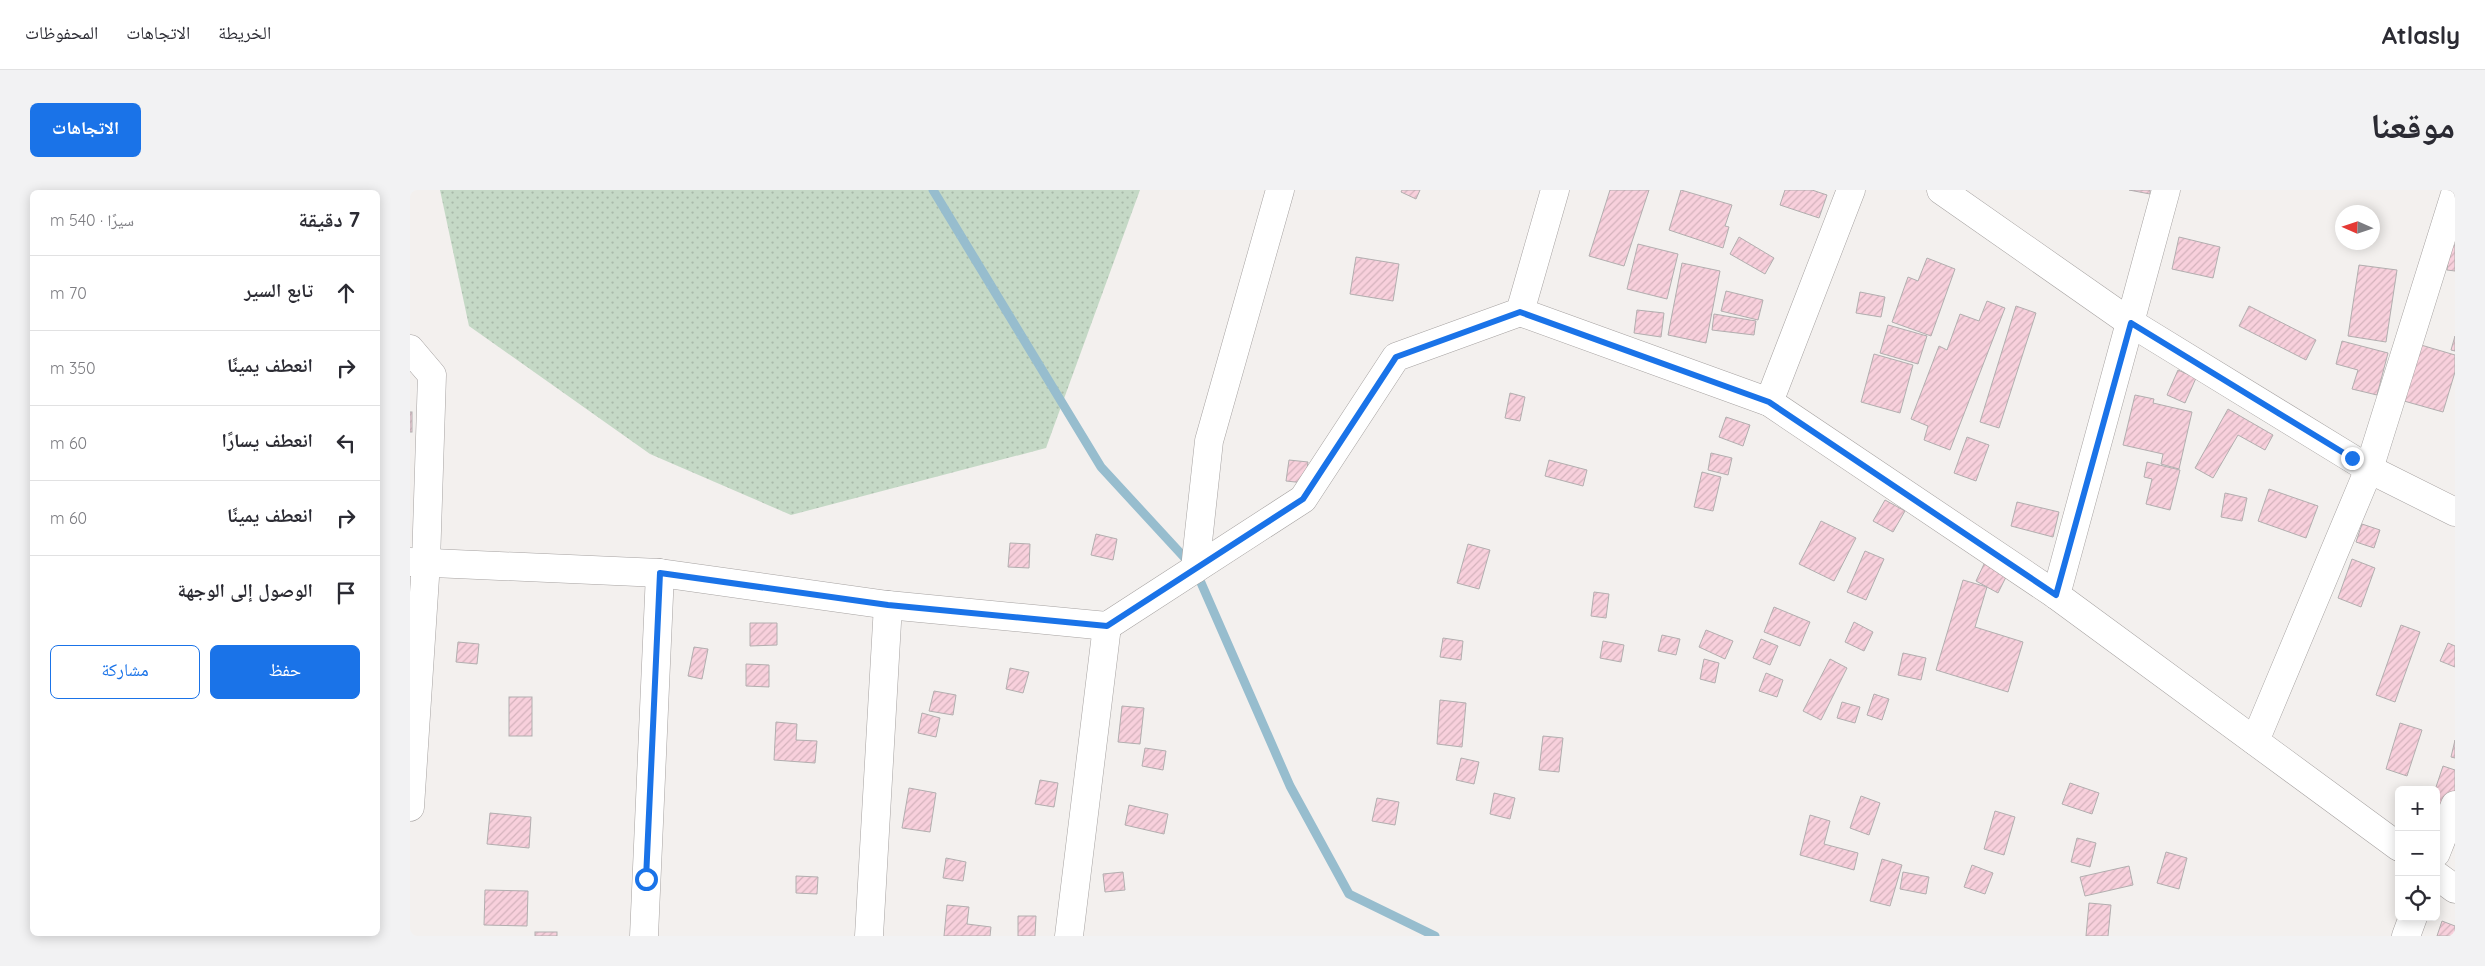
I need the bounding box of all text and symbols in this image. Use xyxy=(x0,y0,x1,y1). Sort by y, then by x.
text: Atlasly xyxy=(2382,20,2460,50)
text: المحفوظات xyxy=(25,21,98,44)
text: الاتجاهات xyxy=(126,21,190,44)
text: الخريطة xyxy=(218,21,271,44)
button: الاتجاهات xyxy=(30,103,141,157)
text: موقعنا xyxy=(2370,103,2455,147)
north arrow xyxy=(2335,205,2380,250)
text: 7 دقيقة xyxy=(298,206,360,232)
text: سيرًا · 540 m xyxy=(50,210,134,230)
text: تابع السير xyxy=(244,278,313,302)
icon: ahead xyxy=(332,279,360,307)
text: 70 m xyxy=(50,283,87,303)
text: انعطف يمينًا xyxy=(227,353,313,377)
icon: right xyxy=(332,354,360,382)
text: 350 m xyxy=(50,358,96,378)
text: انعطف يسارًا xyxy=(222,428,313,452)
icon: left xyxy=(332,429,360,457)
text: 60 m xyxy=(50,433,87,453)
route end xyxy=(2341,447,2364,470)
text: انعطف يمينًا xyxy=(227,503,313,527)
icon: right xyxy=(332,504,360,532)
text: 60 m xyxy=(50,508,87,528)
text: الوصول إلى الوجهة xyxy=(177,578,313,602)
icon: arrive xyxy=(332,579,360,607)
button: مشاركة xyxy=(50,645,200,699)
button: حفظ xyxy=(210,645,360,699)
map controls xyxy=(2395,786,2440,921)
button: + xyxy=(2395,786,2440,831)
button: − xyxy=(2395,831,2440,876)
route start xyxy=(635,868,658,891)
button: locate xyxy=(2395,876,2440,921)

